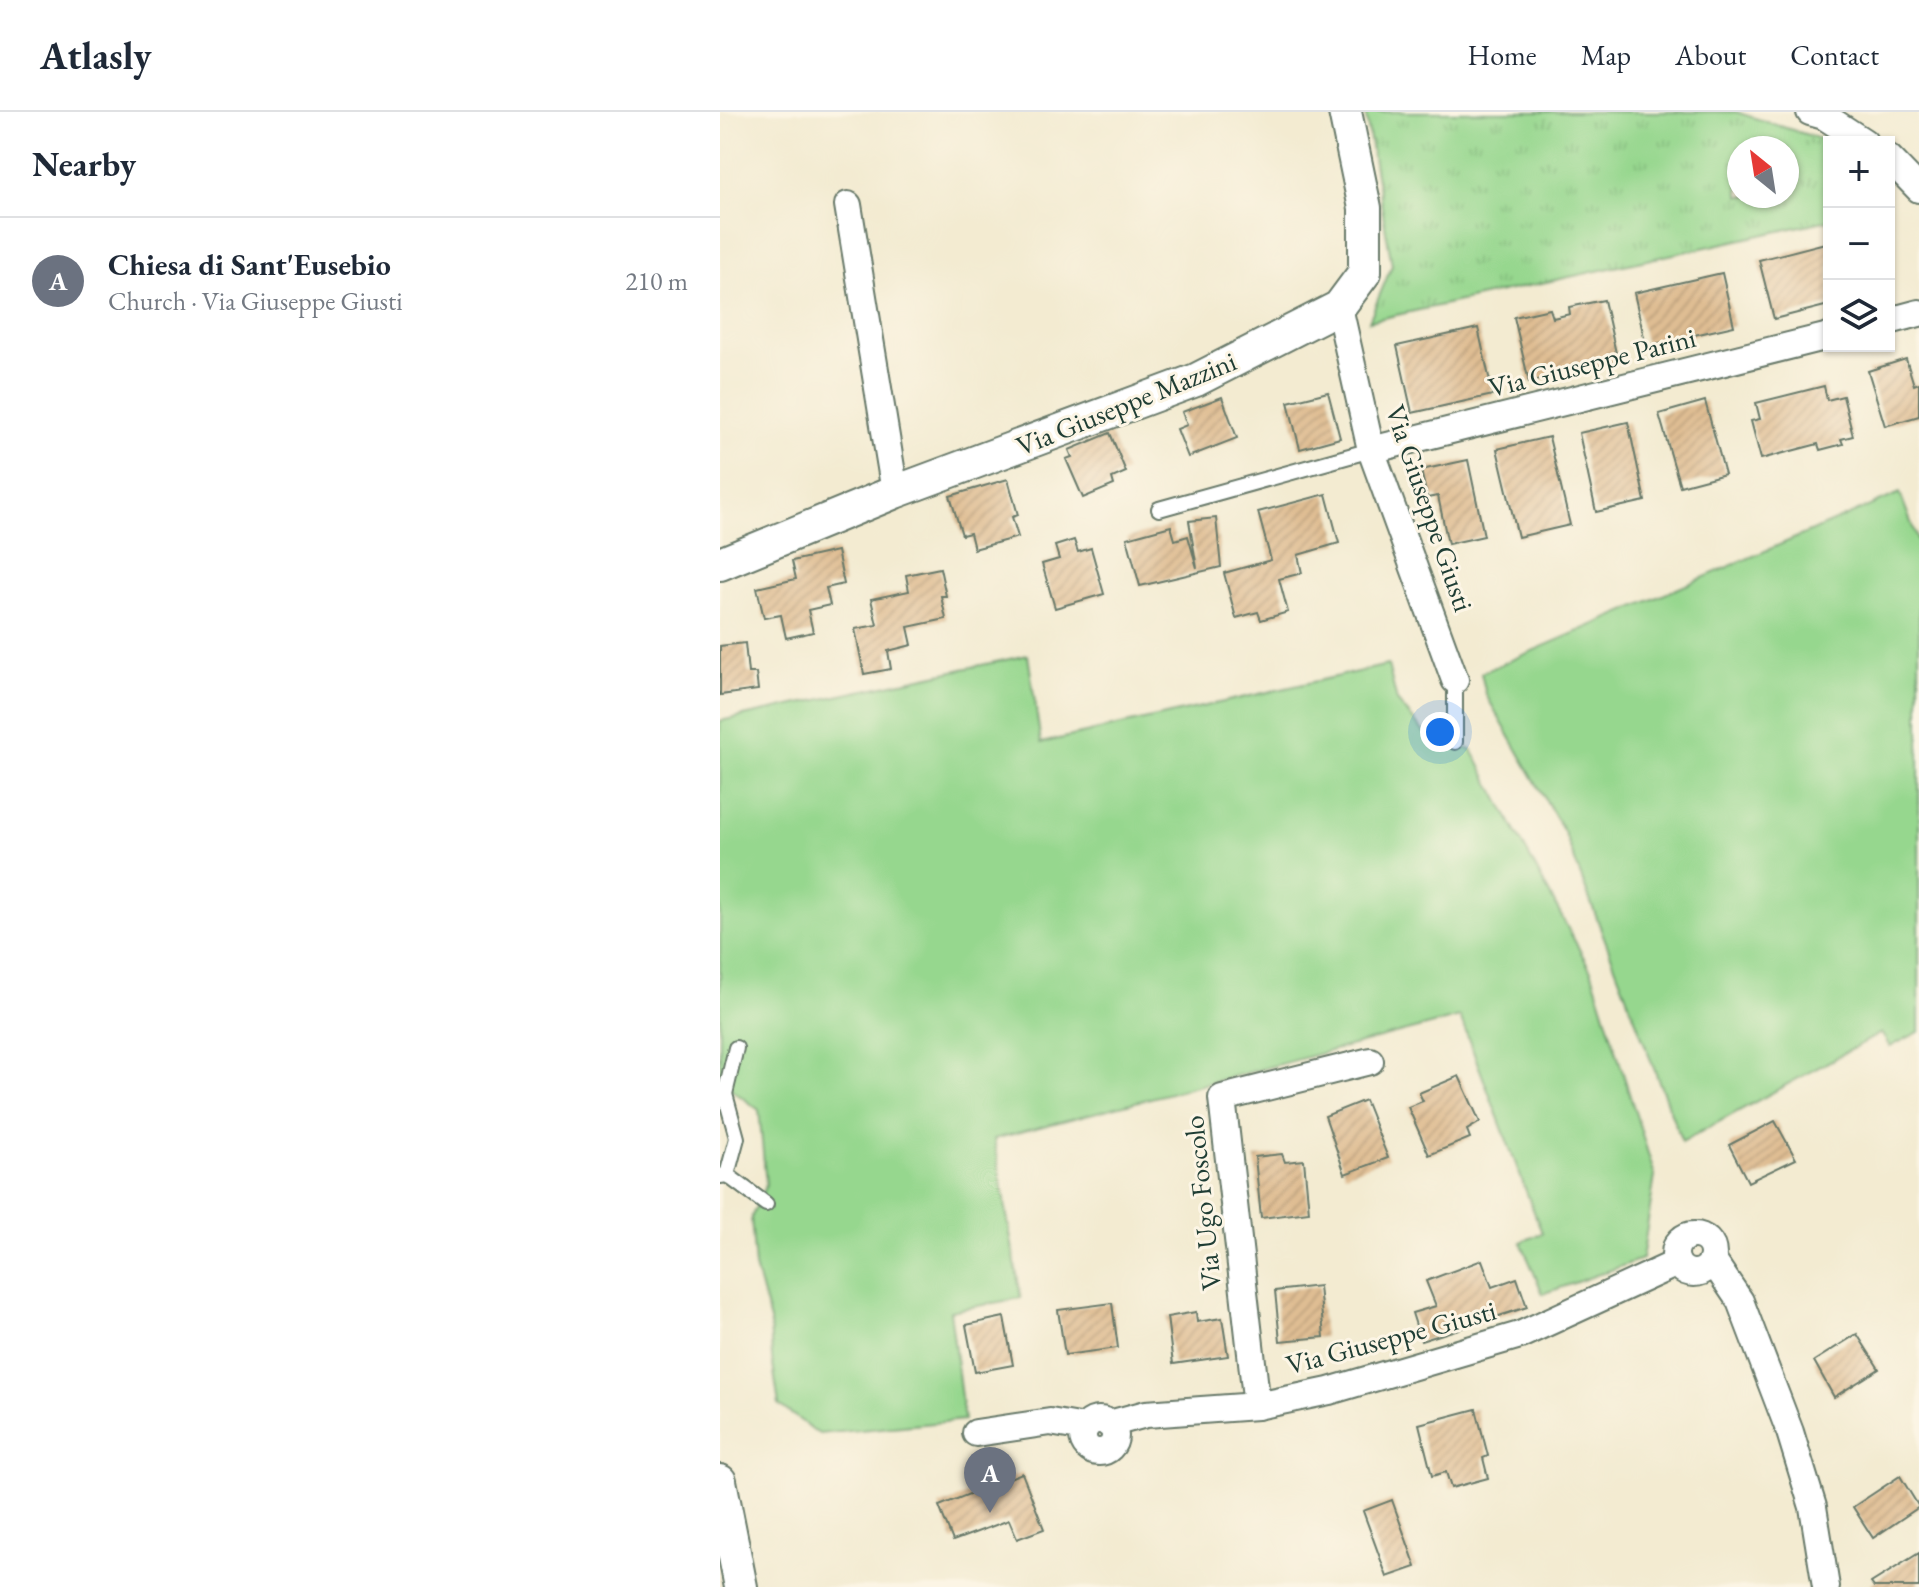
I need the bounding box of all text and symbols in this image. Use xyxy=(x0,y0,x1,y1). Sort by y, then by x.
text: Atlasly xyxy=(40,31,151,80)
text: Home xyxy=(1467,37,1537,73)
text: Map xyxy=(1581,37,1631,73)
text: About xyxy=(1675,37,1746,73)
text: Contact xyxy=(1790,37,1879,73)
north arrow xyxy=(1727,136,1799,208)
map controls xyxy=(1823,136,1895,352)
button: + xyxy=(1823,136,1895,208)
text: Nearby xyxy=(32,142,136,186)
button: − xyxy=(1823,208,1895,280)
text: Chiesa di Sant'Eusebio xyxy=(108,245,391,284)
text: A xyxy=(49,264,67,298)
text: 210 m xyxy=(625,264,688,298)
button: layers xyxy=(1823,280,1895,352)
text: Church · Via Giuseppe Giusti xyxy=(108,284,403,318)
street label: Via Giuseppe Parini xyxy=(1485,319,1700,405)
street label: Via Giuseppe Mazzini xyxy=(1011,342,1242,464)
street label: Via Giuseppe Giusti xyxy=(1378,400,1482,616)
your location xyxy=(1420,712,1460,752)
street label: Via Ugo Foscolo xyxy=(1175,1114,1229,1292)
street label: Via Giuseppe Giusti xyxy=(1282,1292,1500,1382)
pin: A xyxy=(964,1447,1016,1513)

